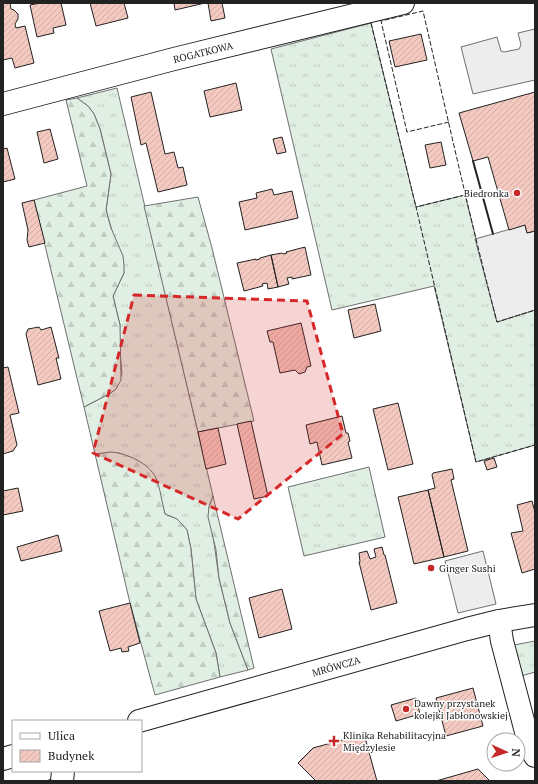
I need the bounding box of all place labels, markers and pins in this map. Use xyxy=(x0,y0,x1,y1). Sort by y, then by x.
place label: Biedronka xyxy=(464,187,509,200)
marker: Biedronka xyxy=(512,188,522,198)
place label: Ginger Sushi xyxy=(439,562,496,575)
marker: Ginger Sushi xyxy=(426,563,436,573)
place label: Dawny przystanek kolejki Jabłonowskiej xyxy=(414,697,508,722)
marker: Dawny przystanek kolejki Jabłonowskiej xyxy=(401,704,411,714)
place label: Klinika Rehabilitacyjna Międzylesie xyxy=(343,729,446,754)
marker: Klinika Rehabilitacyjna Międzylesie xyxy=(328,735,340,747)

